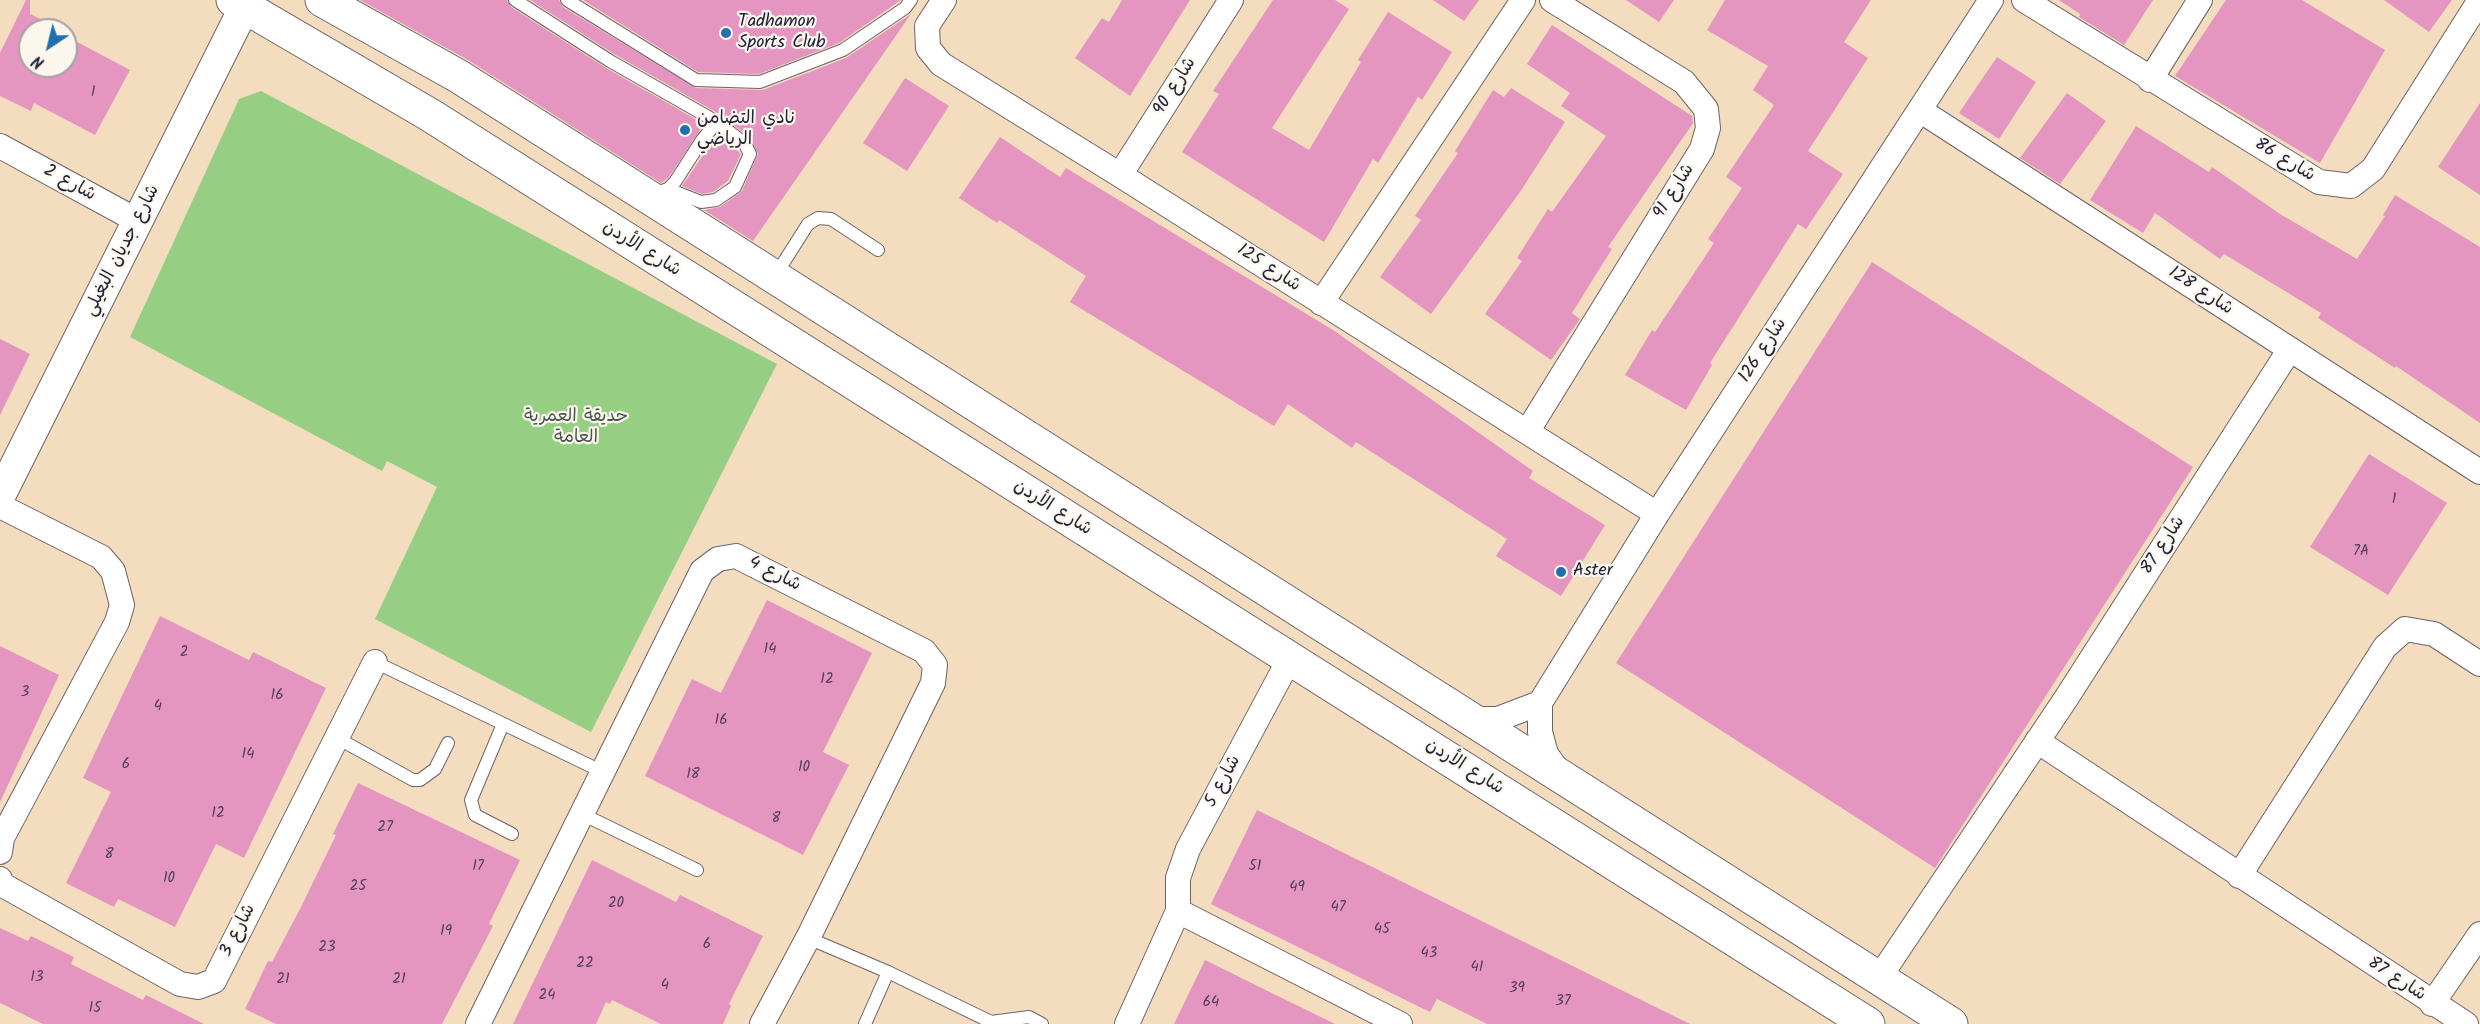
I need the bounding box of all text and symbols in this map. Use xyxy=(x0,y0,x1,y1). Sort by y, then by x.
place label: Tadhamon Sports Club xyxy=(738,12,825,54)
north arrow xyxy=(18,18,78,78)
marker: Tadhamon Sports Club xyxy=(719,26,733,40)
text: N xyxy=(27,48,50,75)
street label: شارع 90 xyxy=(1150,54,1202,120)
house number: 1 xyxy=(91,84,95,102)
place label: نادي التضامن الرياضي xyxy=(697,109,795,152)
marker: نادي التضامن الرياضي xyxy=(678,123,692,137)
street label: شارع 86 xyxy=(2250,134,2318,188)
street label: شارع 2 xyxy=(39,161,99,207)
street label: شارع 91 xyxy=(1650,161,1700,223)
street label: شارع جديان البغيلي xyxy=(81,182,165,320)
street label: شارع الأردن xyxy=(598,217,684,283)
street label: شارع 125 xyxy=(1232,240,1304,298)
street label: شارع 128 xyxy=(2163,263,2237,321)
street label: شارع 126 xyxy=(1735,315,1793,387)
park label: حديقة العمرية العامة xyxy=(524,407,628,450)
street label: شارع الأردن xyxy=(1009,476,1095,542)
house number: 1 xyxy=(2392,491,2396,509)
street label: شارع 87 xyxy=(2137,513,2191,579)
house number: 7A xyxy=(2353,543,2369,561)
street label: شارع 4 xyxy=(744,553,804,597)
place label: Aster xyxy=(1573,561,1613,583)
marker: Aster xyxy=(1554,565,1568,579)
house number: 14 xyxy=(764,641,776,659)
house number: 2 xyxy=(180,644,188,662)
house number: 12 xyxy=(820,671,834,689)
house number: 3 xyxy=(21,684,29,702)
house number: 16 xyxy=(270,687,284,705)
house number: 4 xyxy=(154,698,162,716)
house number: 16 xyxy=(714,712,728,730)
street label: شارع الأردن xyxy=(1421,735,1507,801)
house number: 14 xyxy=(242,746,254,764)
street label: شارع 5 xyxy=(1201,752,1247,812)
house number: 6 xyxy=(122,756,130,774)
house number: 10 xyxy=(798,759,810,777)
house number: 18 xyxy=(686,766,700,784)
house number: 12 xyxy=(211,805,225,823)
house number: 8 xyxy=(771,810,781,828)
house number: 27 xyxy=(377,819,393,837)
house number: 8 xyxy=(104,846,114,864)
house number: 17 xyxy=(472,858,484,876)
house number: 51 xyxy=(1249,858,1261,876)
house number: 10 xyxy=(163,870,175,888)
house number: 25 xyxy=(350,878,366,896)
house number: 49 xyxy=(1289,879,1305,897)
house number: 20 xyxy=(608,895,624,913)
house number: 47 xyxy=(1330,899,1346,917)
street label: شارع 3 xyxy=(217,901,261,961)
house number: 45 xyxy=(1374,921,1390,939)
house number: 19 xyxy=(440,923,452,941)
house number: 6 xyxy=(703,936,711,954)
house number: 23 xyxy=(318,939,336,957)
house number: 43 xyxy=(1421,945,1437,963)
street label: شارع 87 xyxy=(2363,953,2429,1007)
house number: 22 xyxy=(576,955,594,973)
house number: 41 xyxy=(1471,959,1483,977)
house number: 13 xyxy=(30,969,44,987)
house number: 21 xyxy=(276,971,290,989)
house number: 21 xyxy=(392,971,406,989)
house number: 4 xyxy=(661,977,669,995)
house number: 39 xyxy=(1509,980,1525,998)
house number: 24 xyxy=(539,987,555,1005)
house number: 37 xyxy=(1555,993,1571,1011)
house number: 64 xyxy=(1203,994,1219,1012)
house number: 15 xyxy=(89,1000,101,1018)

